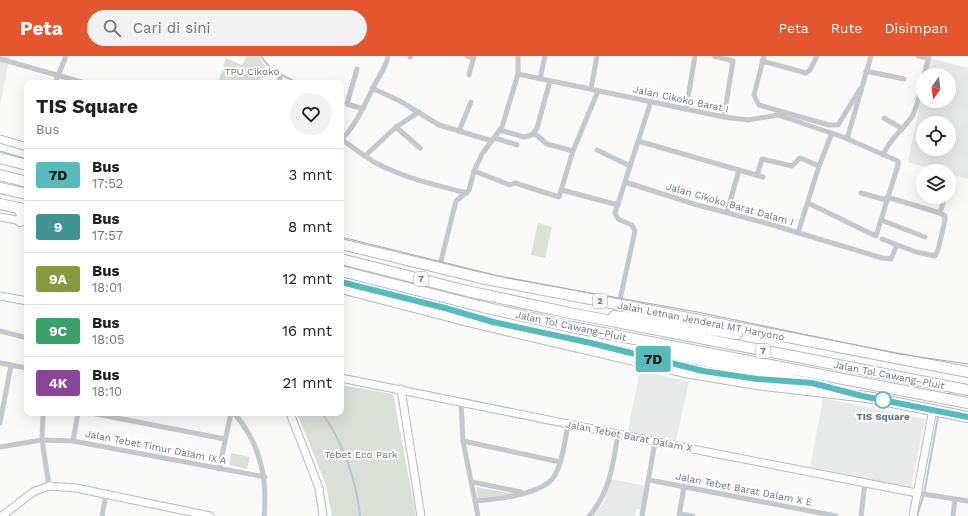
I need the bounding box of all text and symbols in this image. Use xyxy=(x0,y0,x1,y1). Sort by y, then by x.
search box xyxy=(87,10,367,46)
text: Peta xyxy=(20,17,63,40)
icon: search xyxy=(101,17,123,39)
text: Cari di sini xyxy=(133,19,210,37)
text: Peta xyxy=(779,20,809,36)
text: Rute xyxy=(831,20,862,36)
text: Disimpan xyxy=(884,20,948,36)
park label: TPU Cikoko xyxy=(224,66,280,77)
north arrow xyxy=(916,68,956,108)
map controls xyxy=(916,68,956,204)
street label: Jalan Cikoko Barat I xyxy=(632,83,730,115)
button: heart xyxy=(290,93,332,135)
text: TIS Square xyxy=(36,95,138,118)
button: locate xyxy=(916,116,956,156)
text: Bus xyxy=(36,122,59,137)
text: Bus xyxy=(92,158,120,176)
button: layers xyxy=(916,164,956,204)
text: 3 mnt xyxy=(288,166,332,184)
text: 7D xyxy=(49,167,67,183)
text: 17:52 xyxy=(92,176,123,191)
street label: Jalan Cikoko Barat Dalam I xyxy=(665,181,795,227)
text: Bus xyxy=(92,210,120,228)
text: 8 mnt xyxy=(288,218,332,236)
text: 9 xyxy=(54,219,62,235)
text: 17:57 xyxy=(92,228,123,243)
text: Bus xyxy=(92,262,120,280)
text: 12 mnt xyxy=(283,270,332,288)
text: 9A xyxy=(49,271,67,287)
road number: 7 xyxy=(414,272,428,286)
text: 18:01 xyxy=(92,280,122,295)
road number: 2 xyxy=(593,294,607,308)
street label: Jalan Letnan Jenderal MT Haryono xyxy=(617,299,785,343)
street label: Jalan Tol Cawang–Pluit xyxy=(515,309,628,343)
text: Bus xyxy=(92,314,120,332)
text: 16 mnt xyxy=(282,322,332,340)
text: 9C xyxy=(49,323,67,339)
text: 18:05 xyxy=(92,332,125,347)
road number: 7 xyxy=(756,344,770,358)
line badge: 7D xyxy=(635,346,671,372)
text: 7D xyxy=(644,351,662,367)
street label: Jalan Tol Cawang–Pluit xyxy=(833,359,946,391)
text: Bus xyxy=(92,366,120,384)
text: 21 mnt xyxy=(283,374,332,392)
text: 4K xyxy=(49,375,67,391)
text: 18:10 xyxy=(92,384,122,399)
marker: TIS Square xyxy=(874,391,892,409)
place label: TIS Square xyxy=(856,411,910,422)
street label: Jalan Tebet Barat Dalam X xyxy=(565,418,693,454)
street label: Jalan Tebet Timur Dalam IX A xyxy=(84,428,228,466)
park label: Tebet Eco Park xyxy=(325,449,398,460)
street label: Jalan Tebet Barat Dalam X E xyxy=(675,470,813,508)

